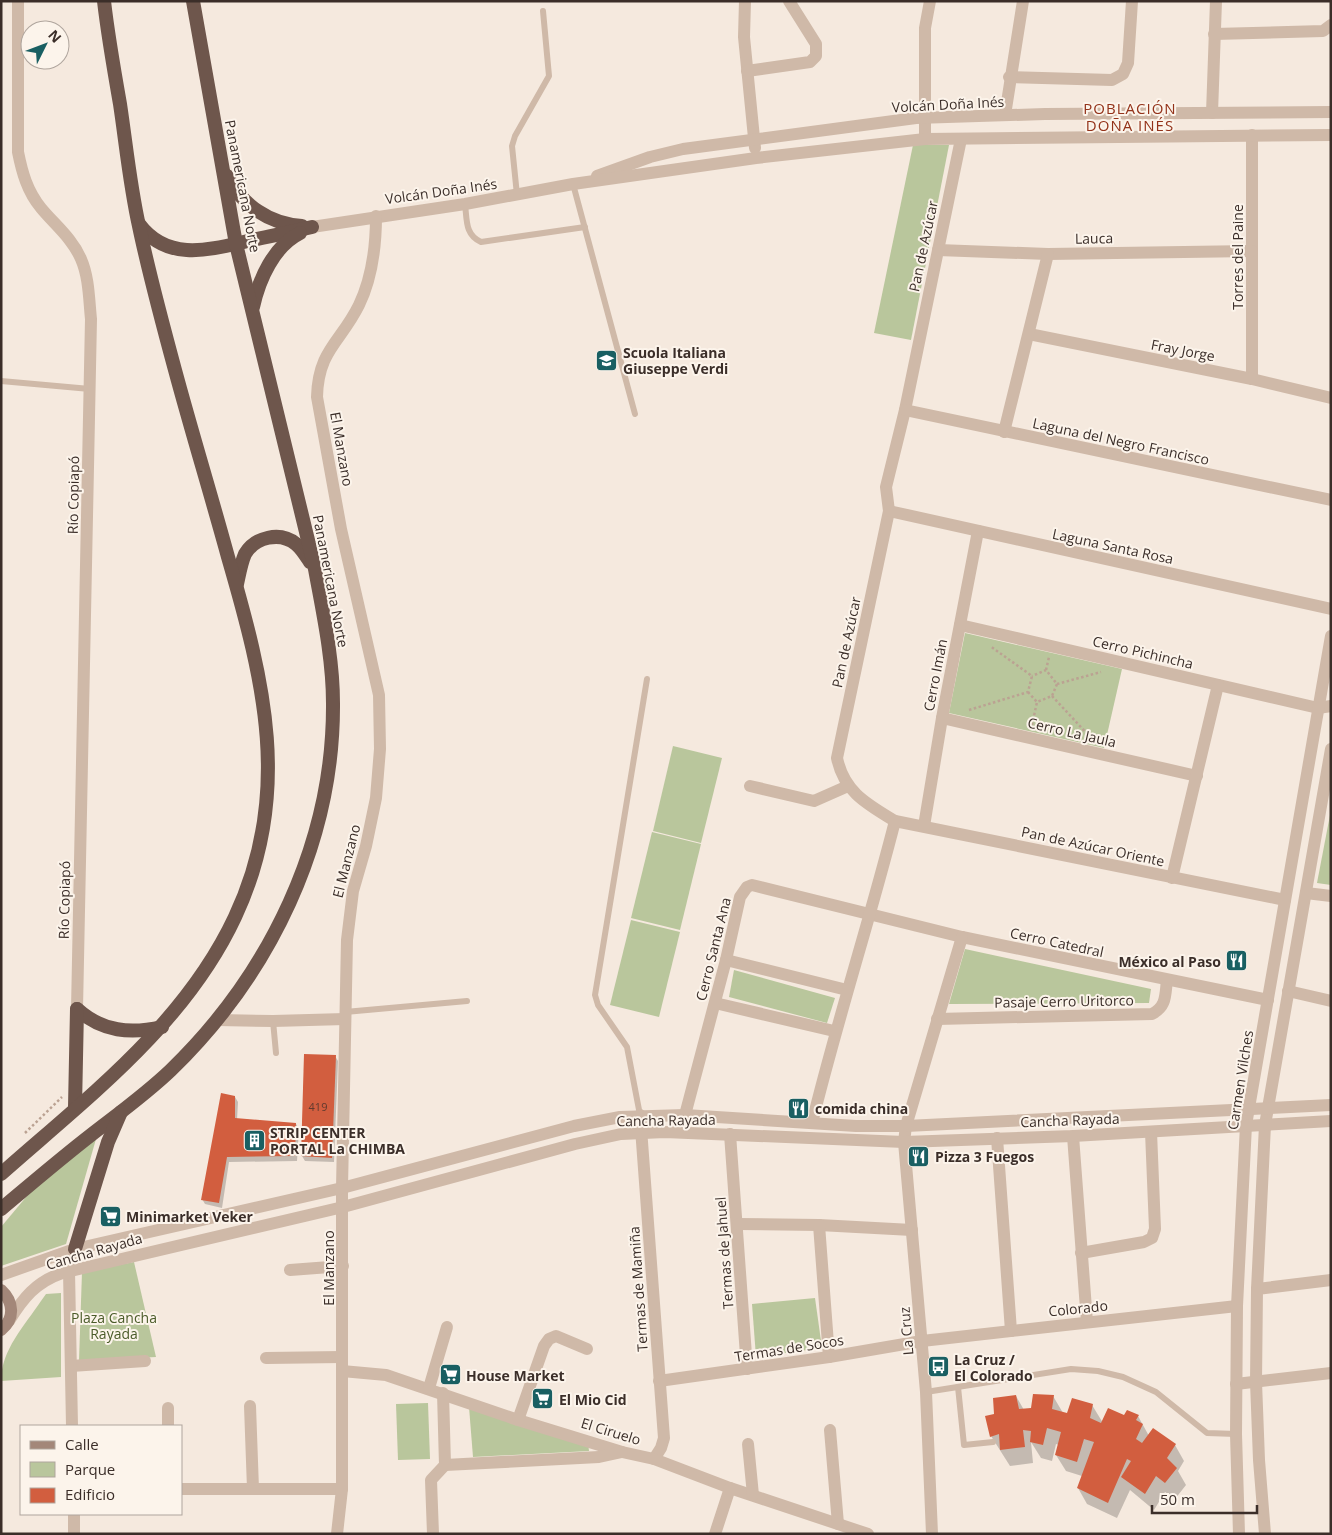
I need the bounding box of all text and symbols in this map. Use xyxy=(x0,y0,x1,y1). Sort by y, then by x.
north arrow xyxy=(20,20,70,70)
text: N xyxy=(44,25,66,47)
street label: Volcán Doña Inés xyxy=(891,92,1005,116)
district label: POBLACIÓN DOÑA INÉS xyxy=(1083,98,1177,135)
street label: Panamericana Norte xyxy=(221,118,265,254)
street label: Volcán Doña Inés xyxy=(384,174,498,208)
street label: Pan de Azúcar xyxy=(904,198,942,293)
street label: Torres del Paine xyxy=(1228,204,1247,310)
street label: Lauca xyxy=(1075,228,1113,248)
street label: Fray Jorge xyxy=(1149,334,1217,366)
place label: Scuola Italiana Giuseppe Verdi xyxy=(623,343,728,378)
school or university icon: Scuola Italiana Giuseppe Verdi xyxy=(595,348,619,372)
street label: El Manzano xyxy=(326,410,358,488)
street label: Laguna del Negro Francisco xyxy=(1031,413,1211,469)
street label: Río Copiapó xyxy=(63,456,83,534)
street label: Panamericana Norte xyxy=(309,513,353,649)
street label: Laguna Santa Rosa xyxy=(1051,524,1175,568)
street label: Pan de Azúcar xyxy=(827,594,865,689)
street label: Cerro Pichincha xyxy=(1091,631,1195,673)
street label: Cerro Imán xyxy=(919,637,951,713)
street label: Cerro La Jaula xyxy=(1026,713,1118,751)
street label: El Manzano xyxy=(328,822,364,900)
street label: Pan de Azúcar Oriente xyxy=(1020,822,1166,870)
street label: Río Copiapó xyxy=(54,861,74,939)
street label: Cerro Santa Ana xyxy=(691,895,735,1003)
street label: Cerro Catedral xyxy=(1008,923,1106,961)
restaurant icon: México al Paso xyxy=(1225,949,1249,973)
place label: México al Paso xyxy=(1118,952,1221,971)
street label: Pasaje Cerro Uritorco xyxy=(994,990,1134,1012)
street label: Carmen Vilches xyxy=(1223,1029,1257,1131)
restaurant icon: comida china xyxy=(787,1096,811,1120)
house number: 419 xyxy=(309,1099,327,1114)
place label: comida china xyxy=(815,1099,908,1118)
street label: Cancha Rayada xyxy=(1020,1109,1120,1131)
street label: Cancha Rayada xyxy=(616,1110,716,1130)
place label: STRIP CENTER PORTAL La CHIMBA xyxy=(270,1123,405,1158)
building icon: STRIP CENTER PORTAL La CHIMBA xyxy=(242,1128,266,1152)
restaurant icon: Pizza 3 Fuegos xyxy=(907,1144,931,1168)
place label: Pizza 3 Fuegos xyxy=(935,1147,1034,1166)
street label: Termas de Jahuel xyxy=(711,1196,737,1310)
supermarket icon: Minimarket Veker xyxy=(98,1204,122,1228)
place label: Minimarket Veker xyxy=(126,1207,253,1226)
street label: Termas de Mamiña xyxy=(624,1226,652,1352)
street label: Cancha Rayada xyxy=(44,1228,144,1274)
street label: El Manzano xyxy=(319,1230,338,1306)
street label: Colorado xyxy=(1047,1295,1109,1321)
street label: La Cruz xyxy=(894,1306,918,1356)
park label: Plaza Cancha Rayada xyxy=(71,1308,157,1343)
street label: Termas de Socos xyxy=(733,1330,845,1366)
place label: La Cruz / El Colorado xyxy=(954,1350,1033,1385)
bus stop icon: La Cruz / El Colorado xyxy=(926,1355,950,1379)
supermarket icon: House Market xyxy=(438,1363,462,1387)
place label: House Market xyxy=(466,1366,565,1385)
supermarket icon: El Mio Cid xyxy=(531,1387,555,1411)
place label: El Mio Cid xyxy=(559,1390,627,1409)
street label: El Ciruelo xyxy=(579,1413,643,1449)
legend xyxy=(20,1425,182,1515)
text: Calle xyxy=(65,1434,99,1454)
text: Parque xyxy=(65,1459,115,1479)
scale bar xyxy=(1152,1482,1257,1514)
text: Edificio xyxy=(65,1484,115,1504)
text: 50 m xyxy=(1160,1489,1195,1509)

